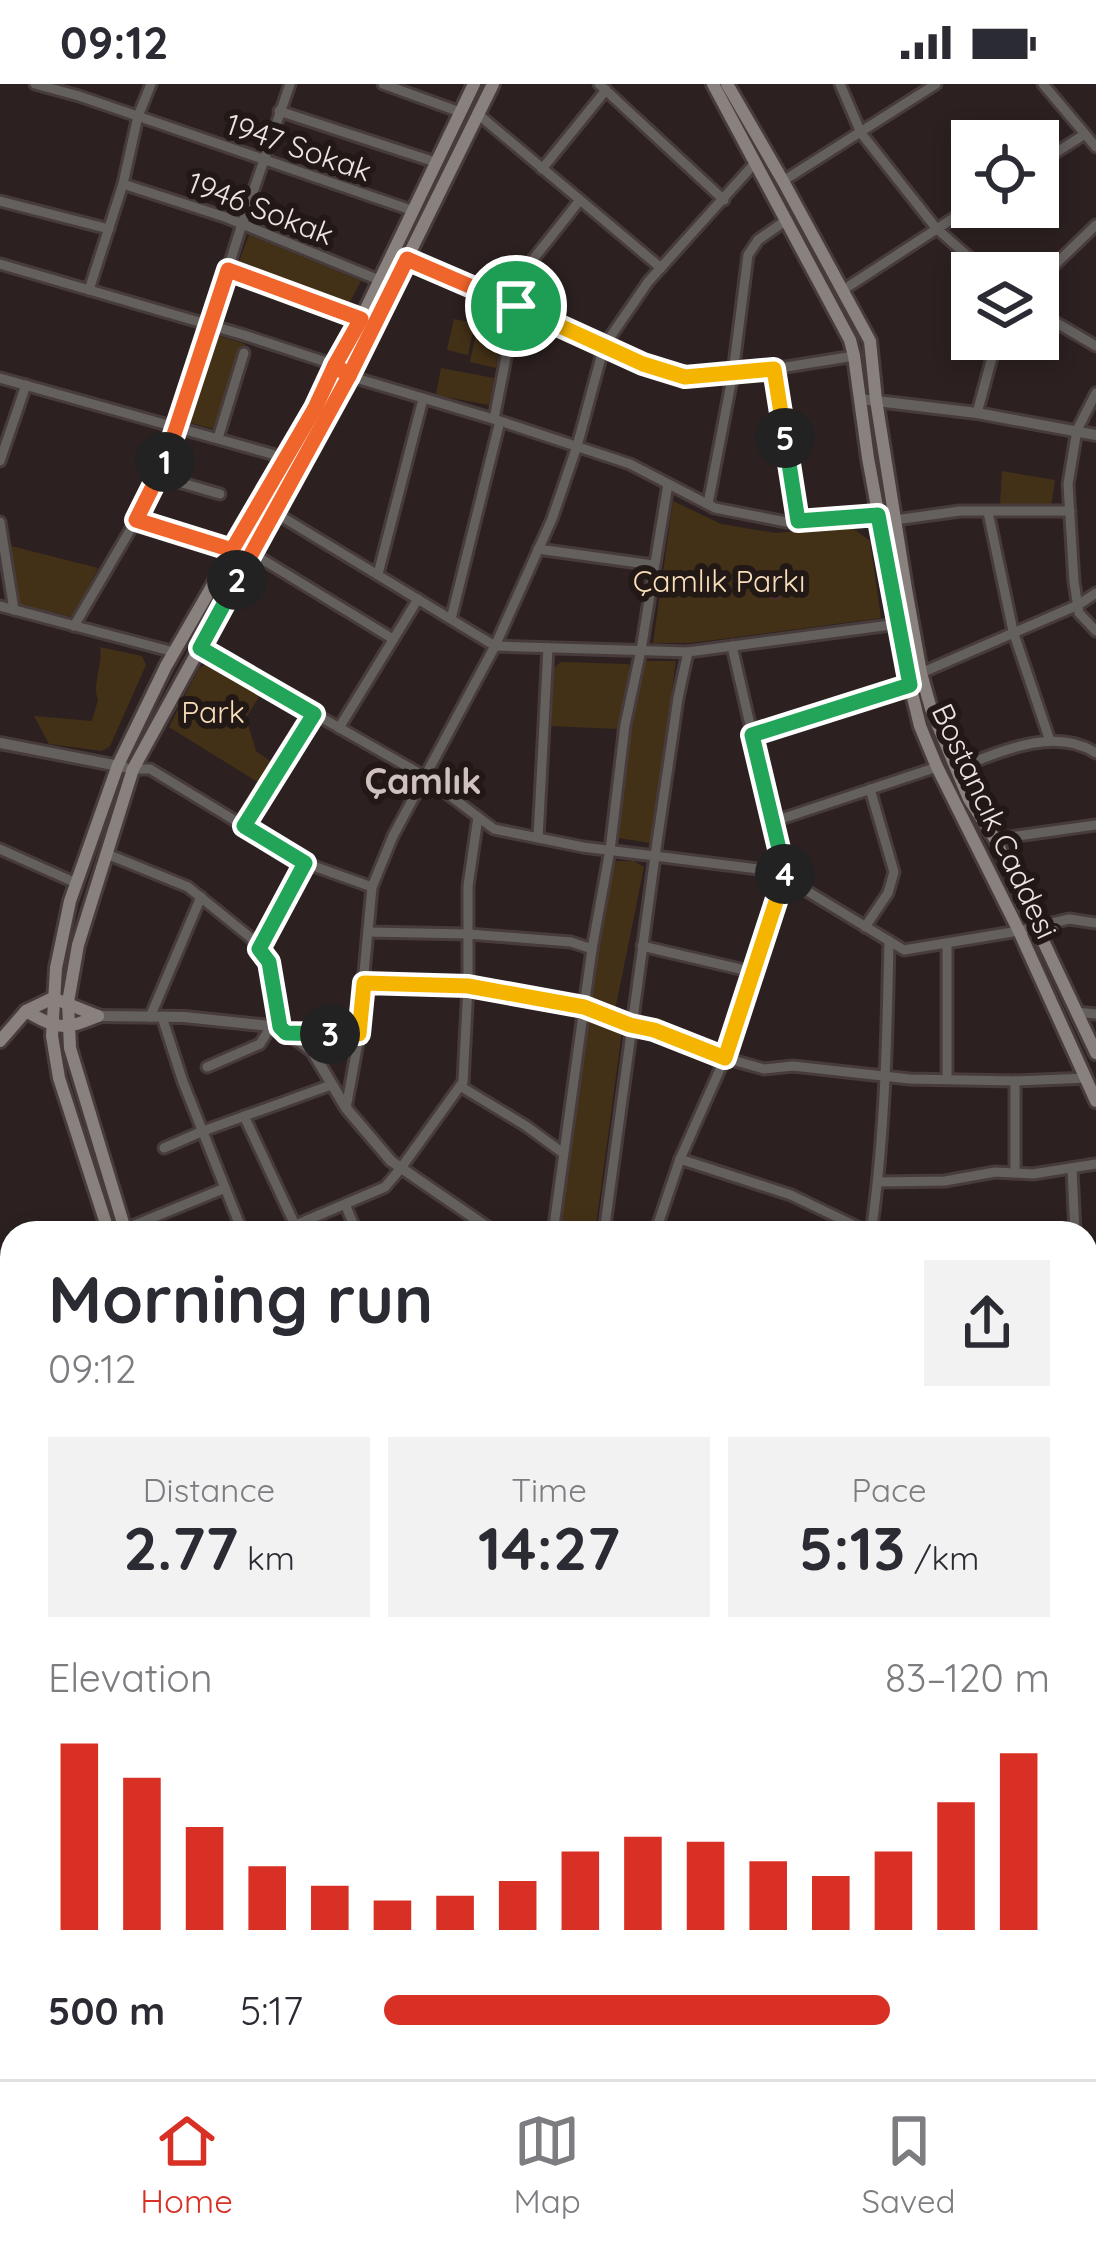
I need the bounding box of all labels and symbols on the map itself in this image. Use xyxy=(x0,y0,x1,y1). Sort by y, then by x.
street label: 1947 Sokak xyxy=(221,104,377,190)
street label: 1946 Sokak xyxy=(183,163,339,253)
pin xyxy=(465,255,567,357)
pin: 5 xyxy=(755,408,815,468)
pin: 1 xyxy=(135,432,195,492)
pin: 2 xyxy=(207,550,267,610)
park label: Çamlık Parkı xyxy=(633,562,805,600)
park label: Park xyxy=(181,693,245,731)
street label: Bostancık Caddesi xyxy=(924,697,1066,945)
district label: Çamlık xyxy=(364,758,482,803)
pin: 4 xyxy=(755,844,815,904)
pin: 3 xyxy=(300,1004,360,1064)

